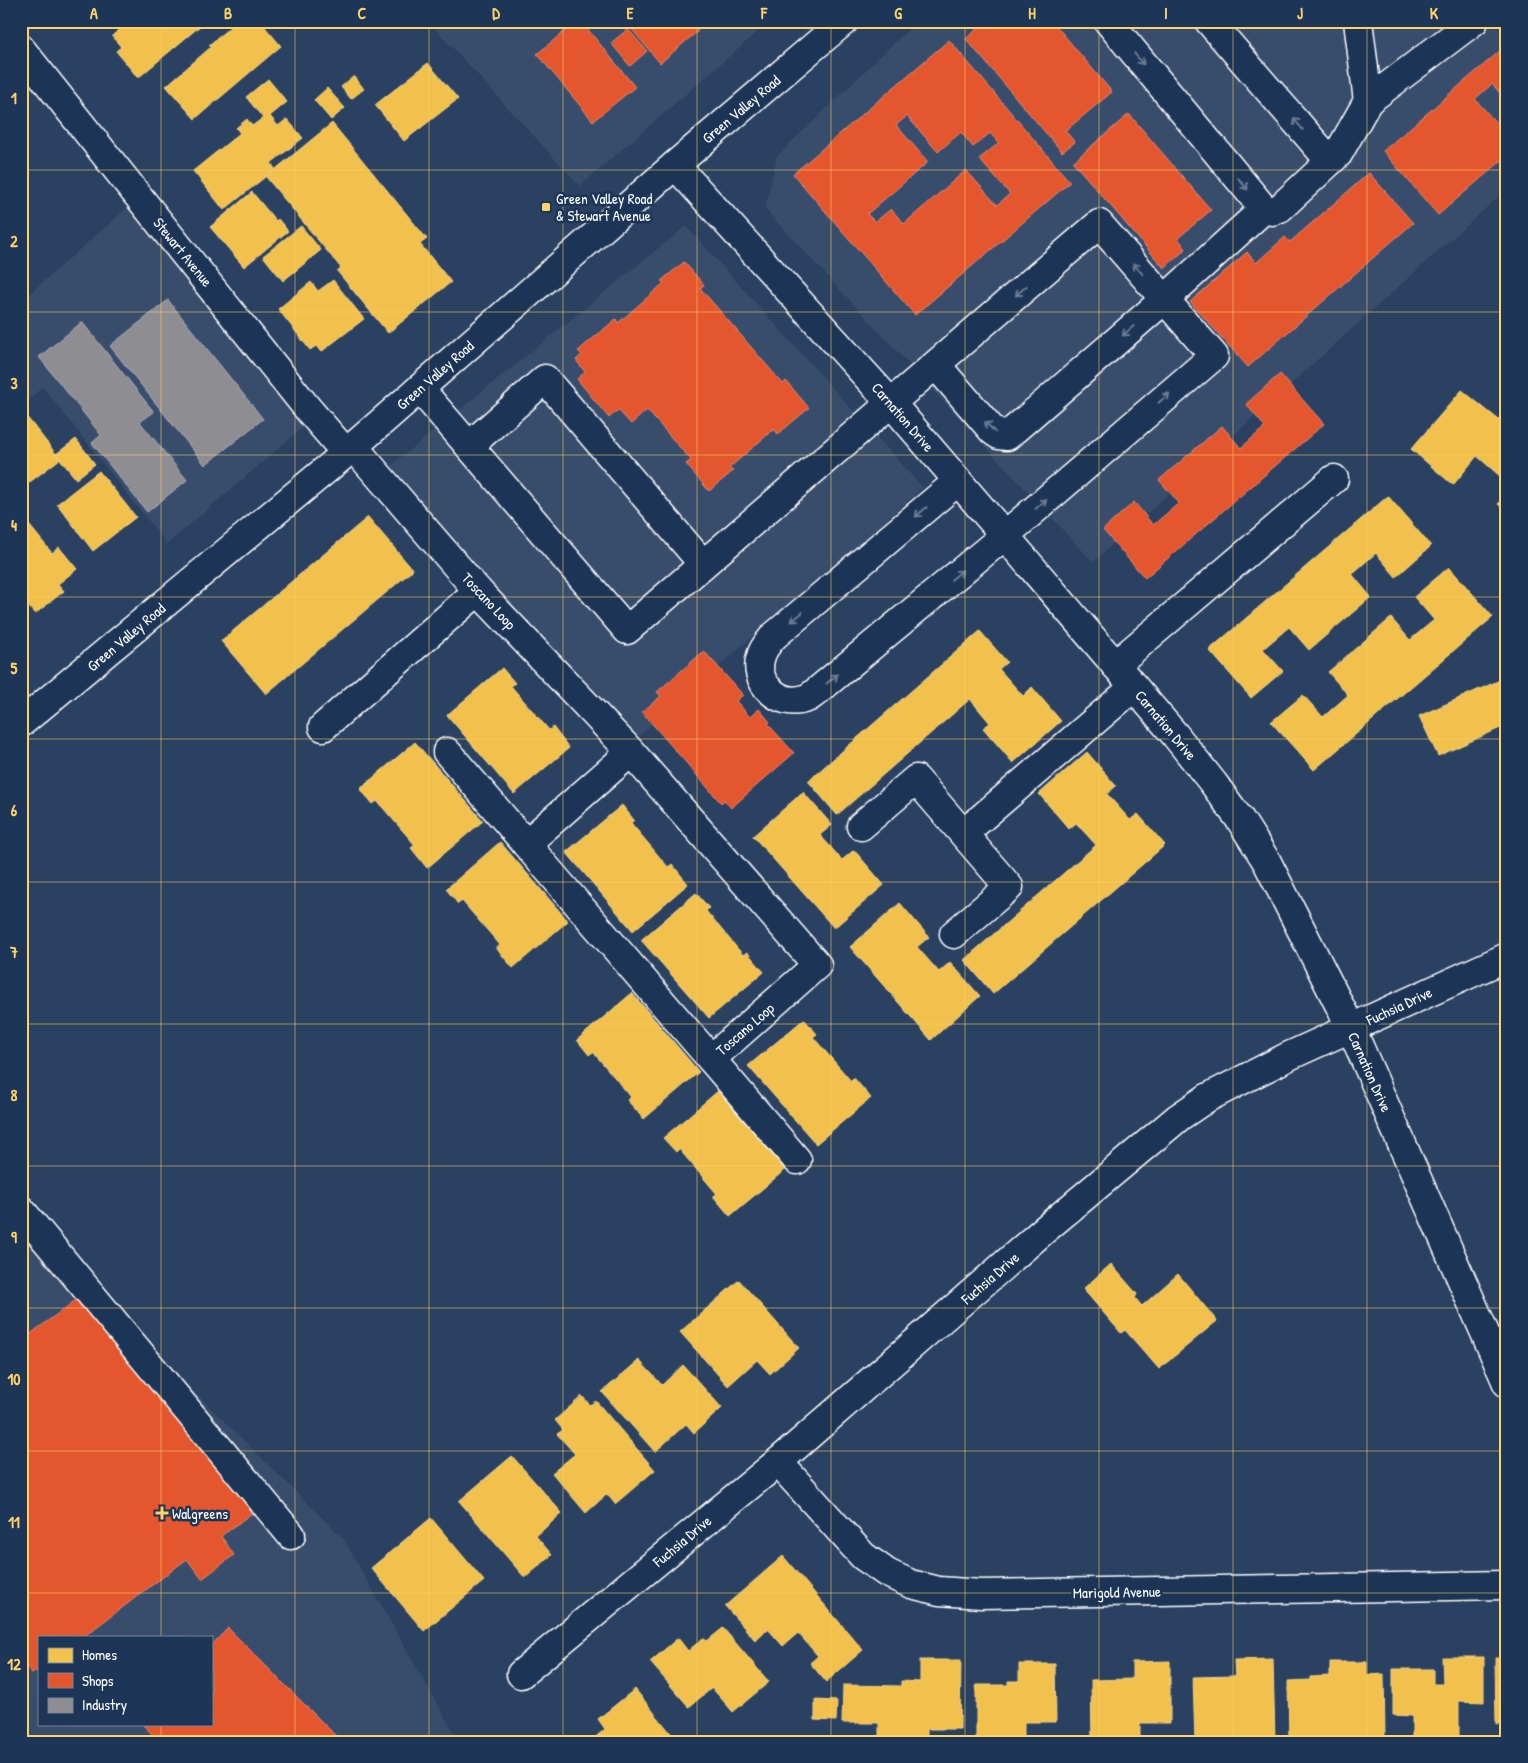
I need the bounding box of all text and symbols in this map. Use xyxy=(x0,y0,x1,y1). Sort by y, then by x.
text: A xyxy=(90,2,98,24)
text: B xyxy=(224,2,232,24)
text: C xyxy=(358,2,367,24)
text: D xyxy=(492,2,500,24)
text: E xyxy=(626,2,634,24)
text: F xyxy=(760,2,768,24)
text: G xyxy=(894,2,902,24)
text: H xyxy=(1028,2,1036,24)
text: I xyxy=(1164,2,1168,24)
text: J xyxy=(1297,2,1303,24)
text: K xyxy=(1430,2,1439,24)
one-way arrow xyxy=(1133,52,1145,65)
street label: Green Valley Road xyxy=(697,70,785,148)
text: 1 xyxy=(11,87,17,109)
one-way arrow xyxy=(1292,118,1304,131)
one-way arrow xyxy=(1237,177,1248,190)
place label: Green Valley Road & Stewart Avenue xyxy=(556,188,652,226)
marker: Green Valley Road & Stewart Avenue xyxy=(540,201,552,213)
street label: Stewart Avenue xyxy=(149,213,217,291)
text: 2 xyxy=(10,230,18,252)
one-way arrow xyxy=(1132,262,1144,275)
one-way arrow xyxy=(1015,286,1028,297)
one-way arrow xyxy=(1122,325,1135,336)
street label: Green Valley Road xyxy=(392,335,478,415)
text: 3 xyxy=(10,372,18,394)
street label: Carnation Drive xyxy=(867,378,939,456)
one-way arrow xyxy=(1158,392,1171,404)
one-way arrow xyxy=(984,421,996,433)
one-way arrow xyxy=(1035,498,1048,509)
one-way arrow xyxy=(915,507,928,518)
text: 4 xyxy=(11,514,17,536)
street label: Toscano Loop xyxy=(457,568,521,635)
one-way arrow xyxy=(950,570,963,581)
street label: Green Valley Road xyxy=(82,598,170,676)
one-way arrow xyxy=(790,611,803,623)
text: 5 xyxy=(11,657,18,679)
one-way arrow xyxy=(825,674,838,685)
street label: Carnation Drive xyxy=(1130,685,1202,765)
text: 6 xyxy=(11,799,18,821)
text: 7 xyxy=(9,941,18,963)
street label: Fuchsia Drive xyxy=(1362,982,1435,1031)
street label: Toscano Loop xyxy=(711,997,779,1060)
street label: Carnation Drive xyxy=(1343,1029,1397,1115)
text: 8 xyxy=(11,1084,18,1106)
text: 9 xyxy=(11,1226,17,1248)
street label: Fuchsia Drive xyxy=(956,1247,1023,1310)
text: 10 xyxy=(8,1368,20,1390)
place label: Walgreens xyxy=(172,1503,228,1524)
marker: Walgreens xyxy=(156,1507,168,1519)
street label: Fuchsia Drive xyxy=(647,1510,716,1572)
text: 11 xyxy=(8,1511,20,1533)
street label: Marigold Avenue xyxy=(1073,1581,1161,1603)
legend xyxy=(38,1636,212,1726)
text: Homes xyxy=(82,1644,117,1665)
text: 12 xyxy=(7,1653,21,1675)
text: Shops xyxy=(82,1670,114,1691)
text: Industry xyxy=(82,1694,127,1715)

